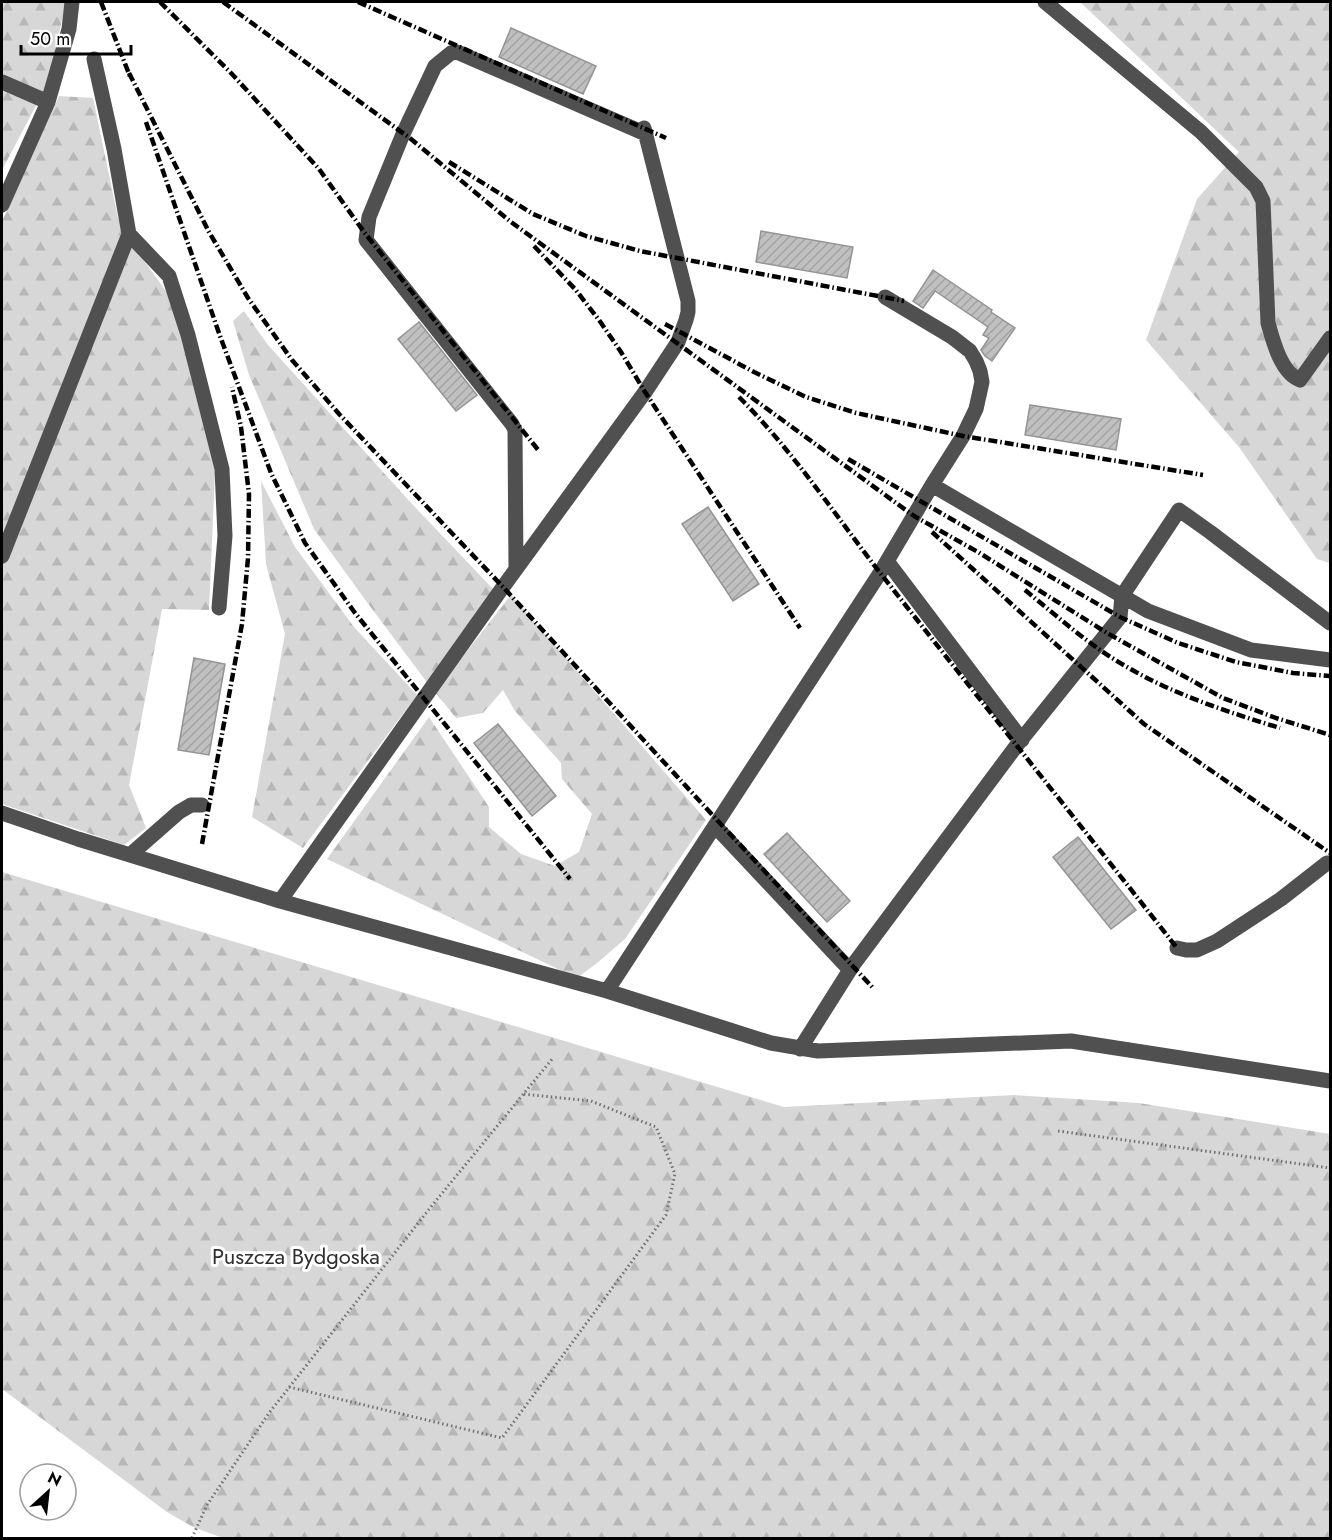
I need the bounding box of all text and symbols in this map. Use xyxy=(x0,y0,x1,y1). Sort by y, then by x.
scale bar xyxy=(21,18,130,56)
text: 50 m xyxy=(30,26,70,52)
park label: Puszcza Bydgoska xyxy=(212,1240,380,1272)
north arrow xyxy=(18,1462,78,1522)
text: N xyxy=(44,1466,65,1492)

